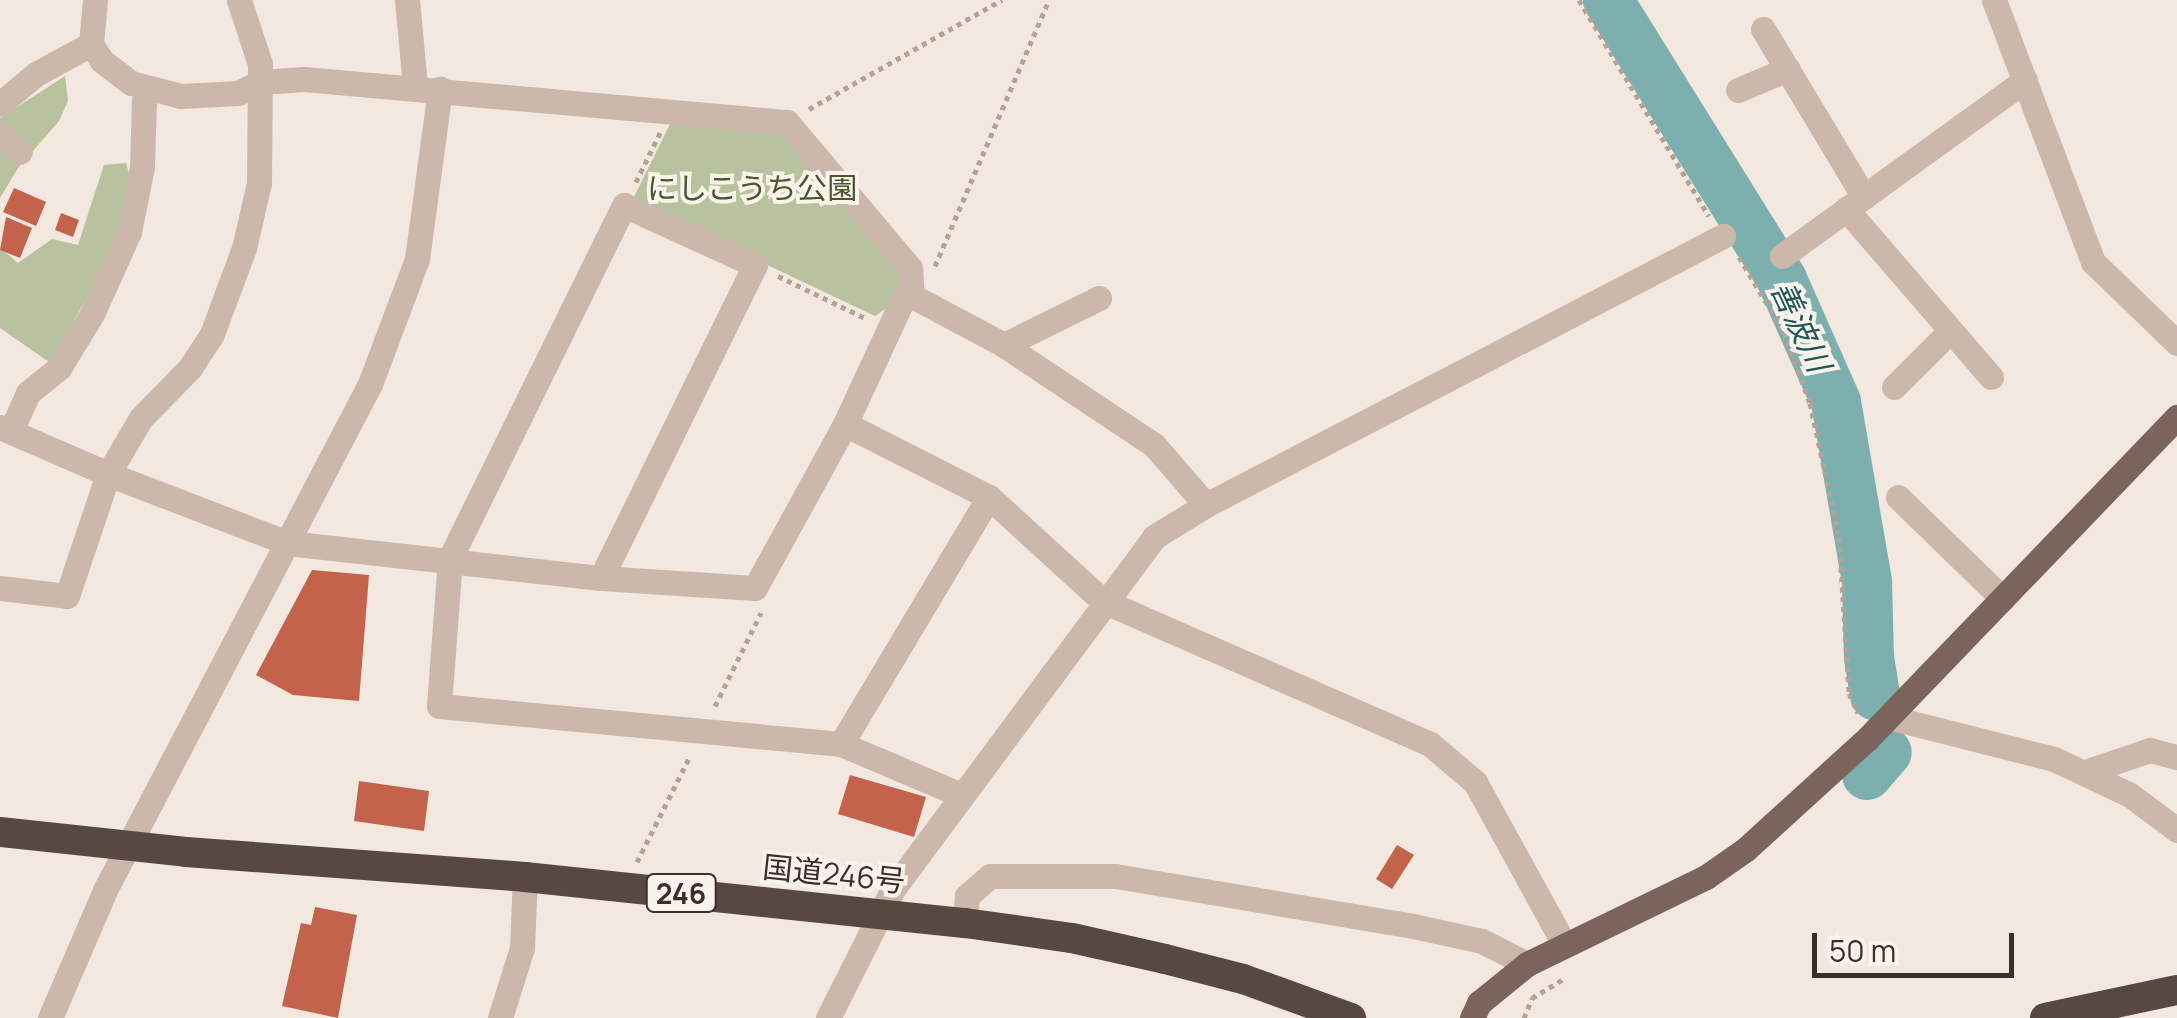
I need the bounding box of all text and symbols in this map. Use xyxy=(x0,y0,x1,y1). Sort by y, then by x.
park label: にしこうち公園 xyxy=(647,170,857,206)
water label: 善波川 xyxy=(1763,274,1839,378)
street label: 国道246号 xyxy=(761,849,907,899)
road number: 246 xyxy=(644,870,718,916)
scale bar xyxy=(1817,913,2020,975)
text: 50 m xyxy=(1829,930,1896,971)

